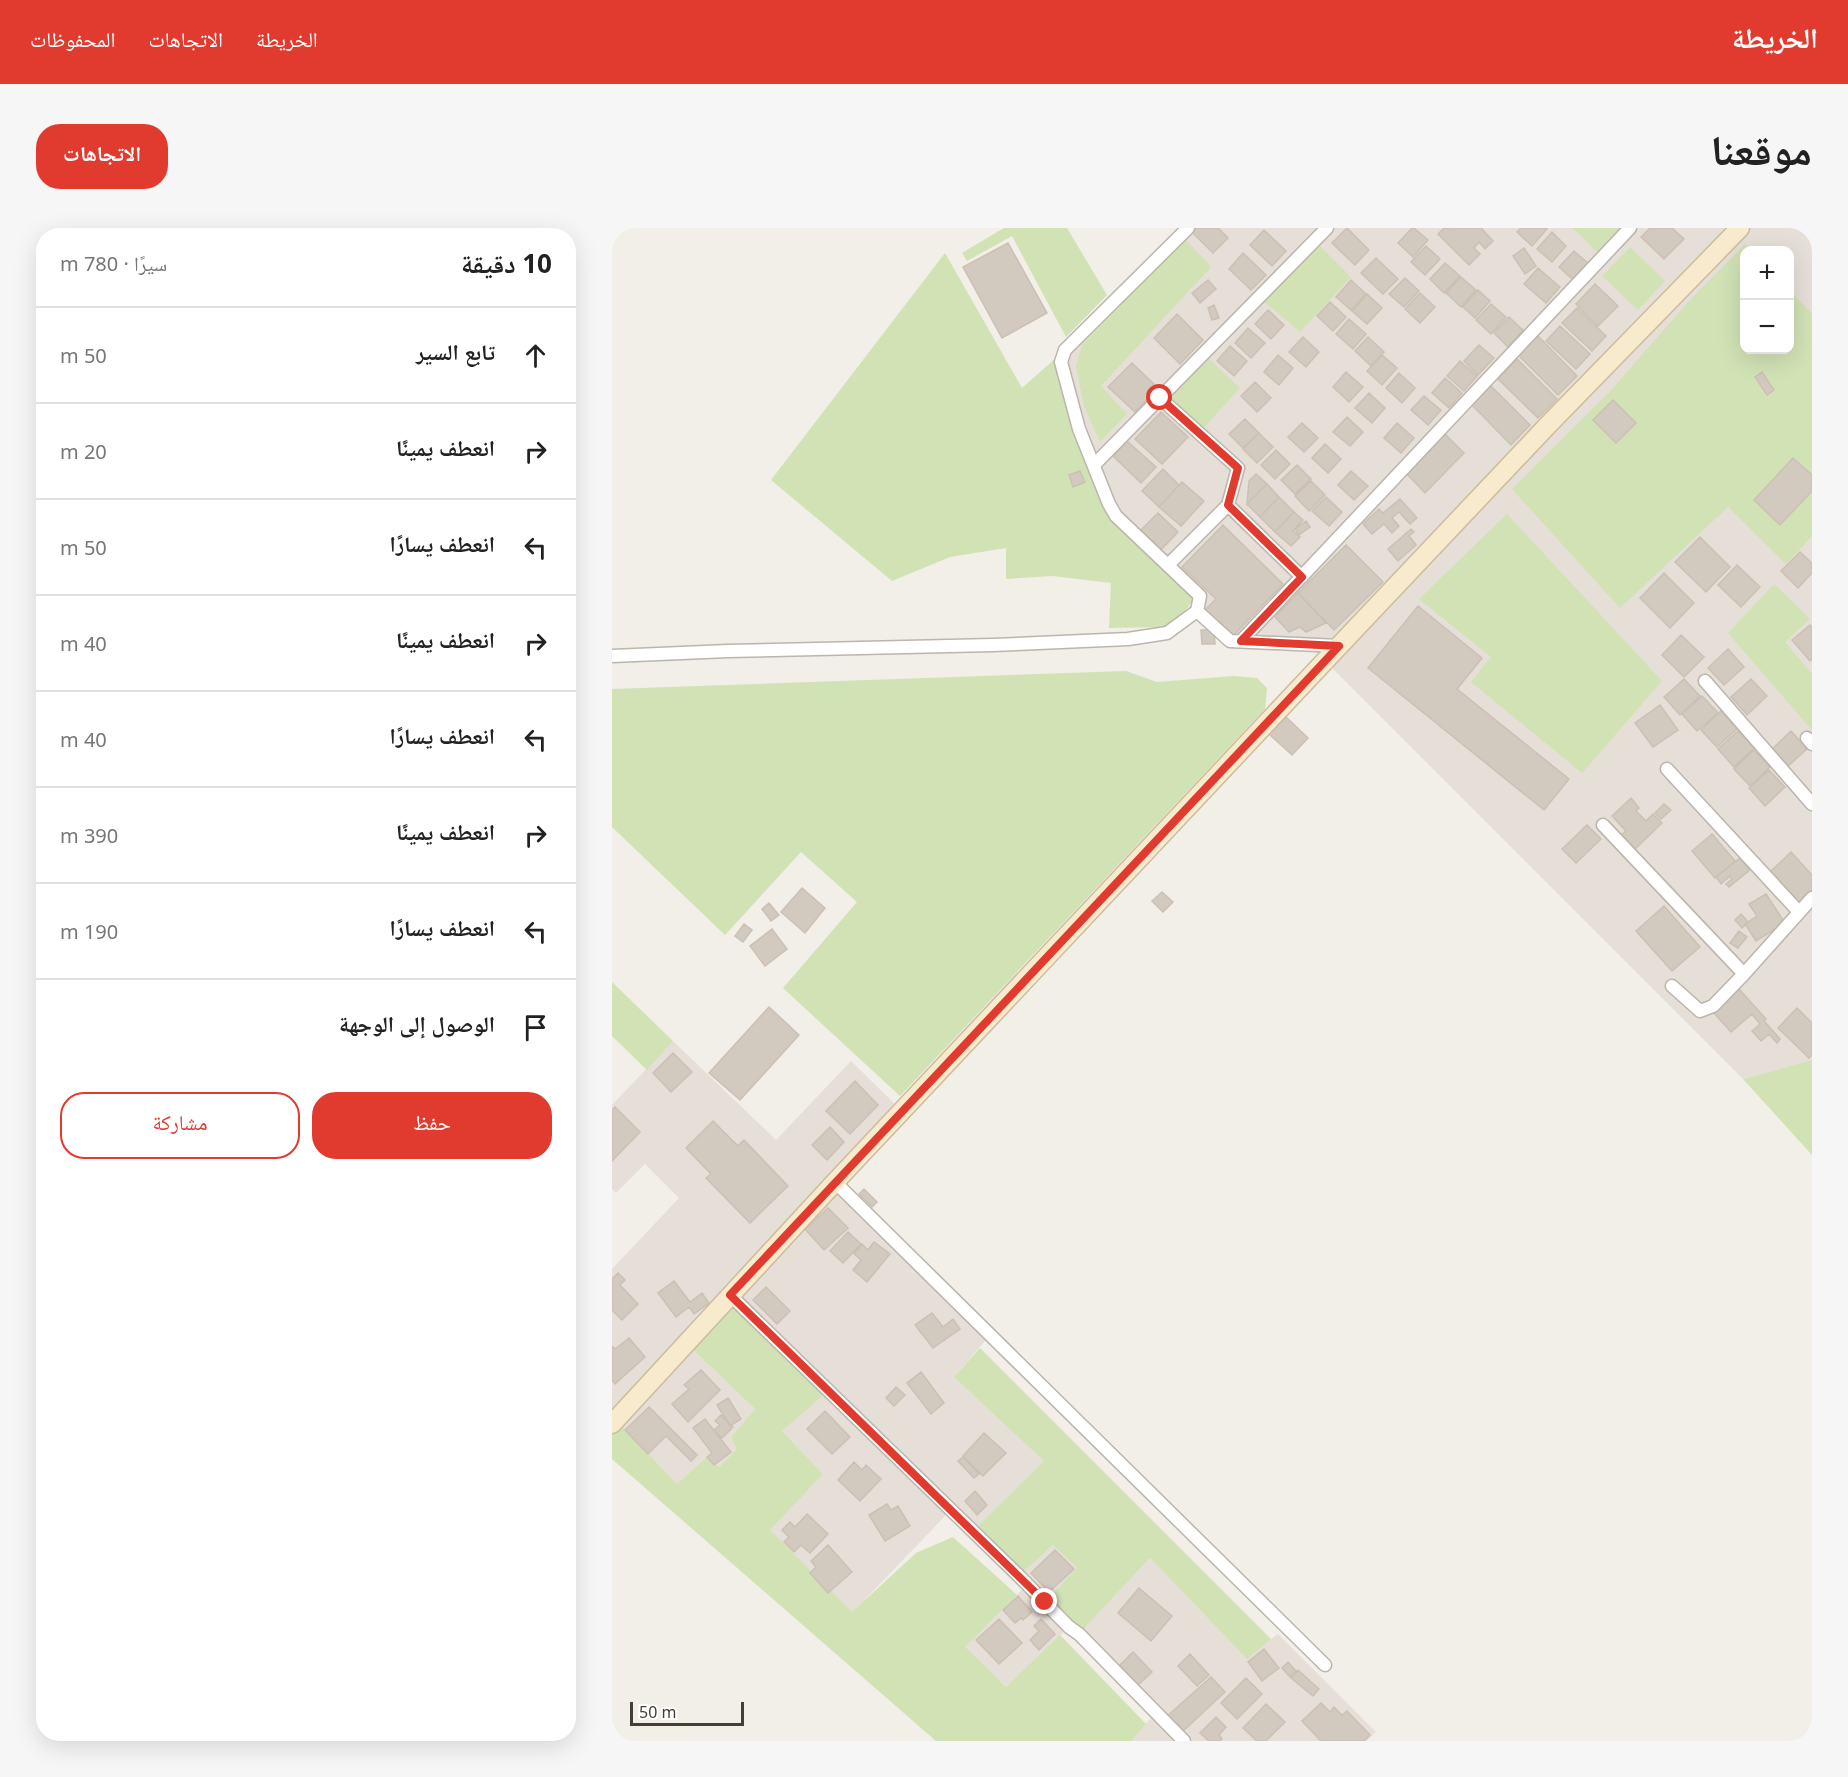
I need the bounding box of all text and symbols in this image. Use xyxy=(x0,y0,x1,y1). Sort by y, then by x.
text: الخريطة xyxy=(1732,18,1818,56)
text: المحفوظات xyxy=(30,25,115,53)
text: الاتجاهات xyxy=(148,25,223,53)
text: الخريطة xyxy=(256,25,318,53)
text: موقعنا xyxy=(1711,120,1812,177)
button: الاتجاهات xyxy=(36,124,168,189)
text: 10 دقيقة xyxy=(461,245,552,281)
map controls xyxy=(1740,246,1794,354)
button: + xyxy=(1740,246,1794,300)
text: سيرًا · 780 m xyxy=(60,250,167,277)
button: − xyxy=(1740,300,1794,354)
text: تابع السير xyxy=(416,336,495,366)
icon: ahead xyxy=(519,339,552,372)
text: 50 m xyxy=(60,342,107,369)
route start xyxy=(1146,384,1172,410)
text: انعطف يمينًا xyxy=(396,432,495,462)
icon: right xyxy=(519,435,552,468)
text: 20 m xyxy=(60,438,107,465)
text: انعطف يسارًا xyxy=(390,528,495,558)
icon: left xyxy=(519,531,552,564)
text: 50 m xyxy=(60,534,107,561)
text: انعطف يمينًا xyxy=(396,624,495,654)
icon: right xyxy=(519,627,552,660)
text: 40 m xyxy=(60,630,107,657)
text: انعطف يسارًا xyxy=(390,720,495,750)
icon: left xyxy=(519,723,552,756)
text: 40 m xyxy=(60,726,107,753)
text: انعطف يمينًا xyxy=(396,816,495,846)
icon: right xyxy=(519,819,552,852)
text: 390 m xyxy=(60,822,118,849)
text: انعطف يسارًا xyxy=(390,912,495,942)
icon: left xyxy=(519,915,552,948)
text: 190 m xyxy=(60,918,118,945)
text: الوصول إلى الوجهة xyxy=(339,1008,495,1038)
icon: arrive xyxy=(519,1011,552,1044)
button: مشاركة xyxy=(60,1092,300,1159)
button: حفظ xyxy=(312,1092,552,1159)
route end xyxy=(1031,1588,1057,1614)
scale bar xyxy=(630,1699,744,1726)
text: 50 m xyxy=(639,1701,676,1723)

